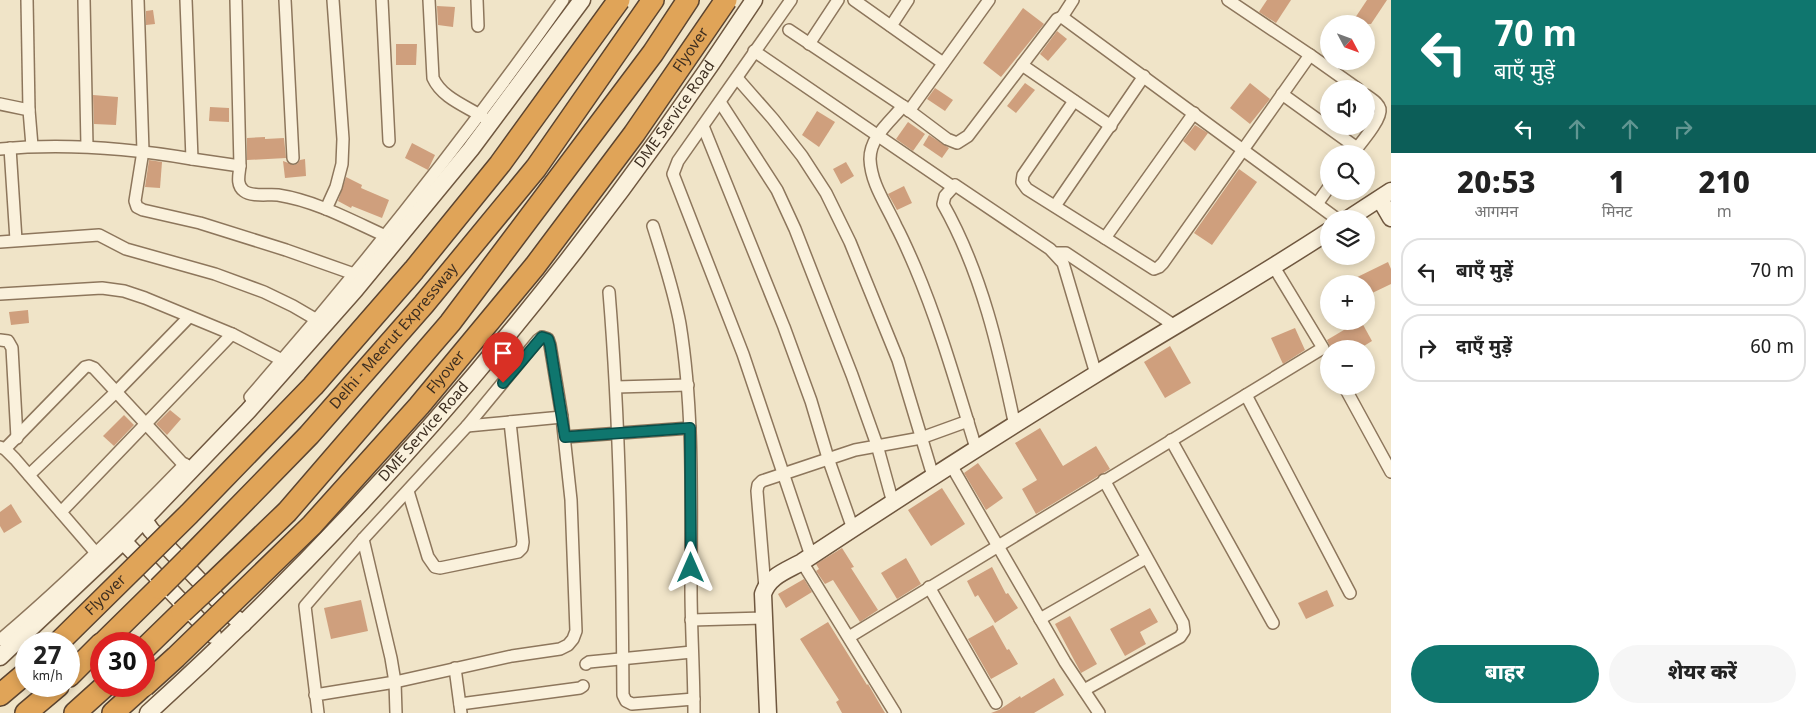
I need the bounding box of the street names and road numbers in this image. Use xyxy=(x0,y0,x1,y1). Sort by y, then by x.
street label: Flyover xyxy=(669,24,714,77)
street label: DME Service Road xyxy=(631,58,720,172)
street label: Delhi - Meerut Expressway xyxy=(326,260,463,414)
street label: Flyover xyxy=(423,347,470,398)
street label: DME Service Road xyxy=(375,379,473,486)
street label: Flyover xyxy=(82,571,131,620)

